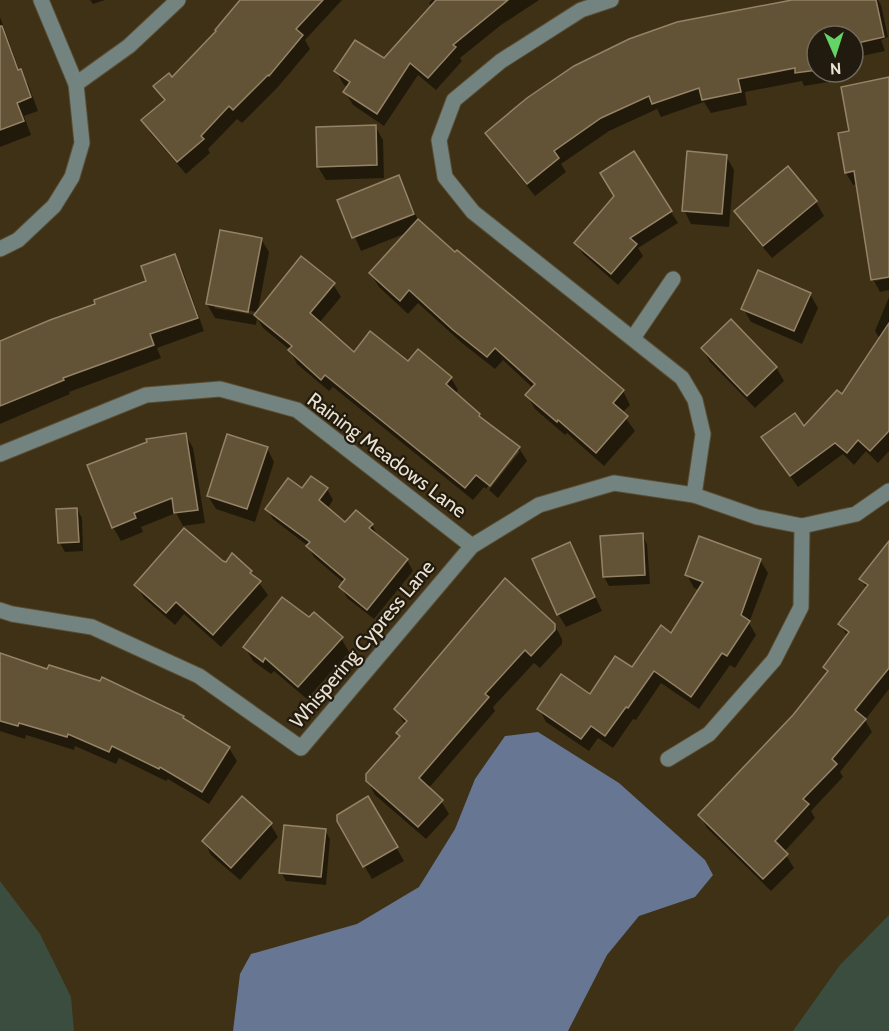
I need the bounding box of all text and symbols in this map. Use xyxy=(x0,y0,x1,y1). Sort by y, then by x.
north arrow xyxy=(805,24,865,84)
text: N xyxy=(830,59,842,78)
street label: Raining Meadows Lane xyxy=(303,387,471,523)
street label: Whispering Cypress Lane xyxy=(285,555,439,733)

